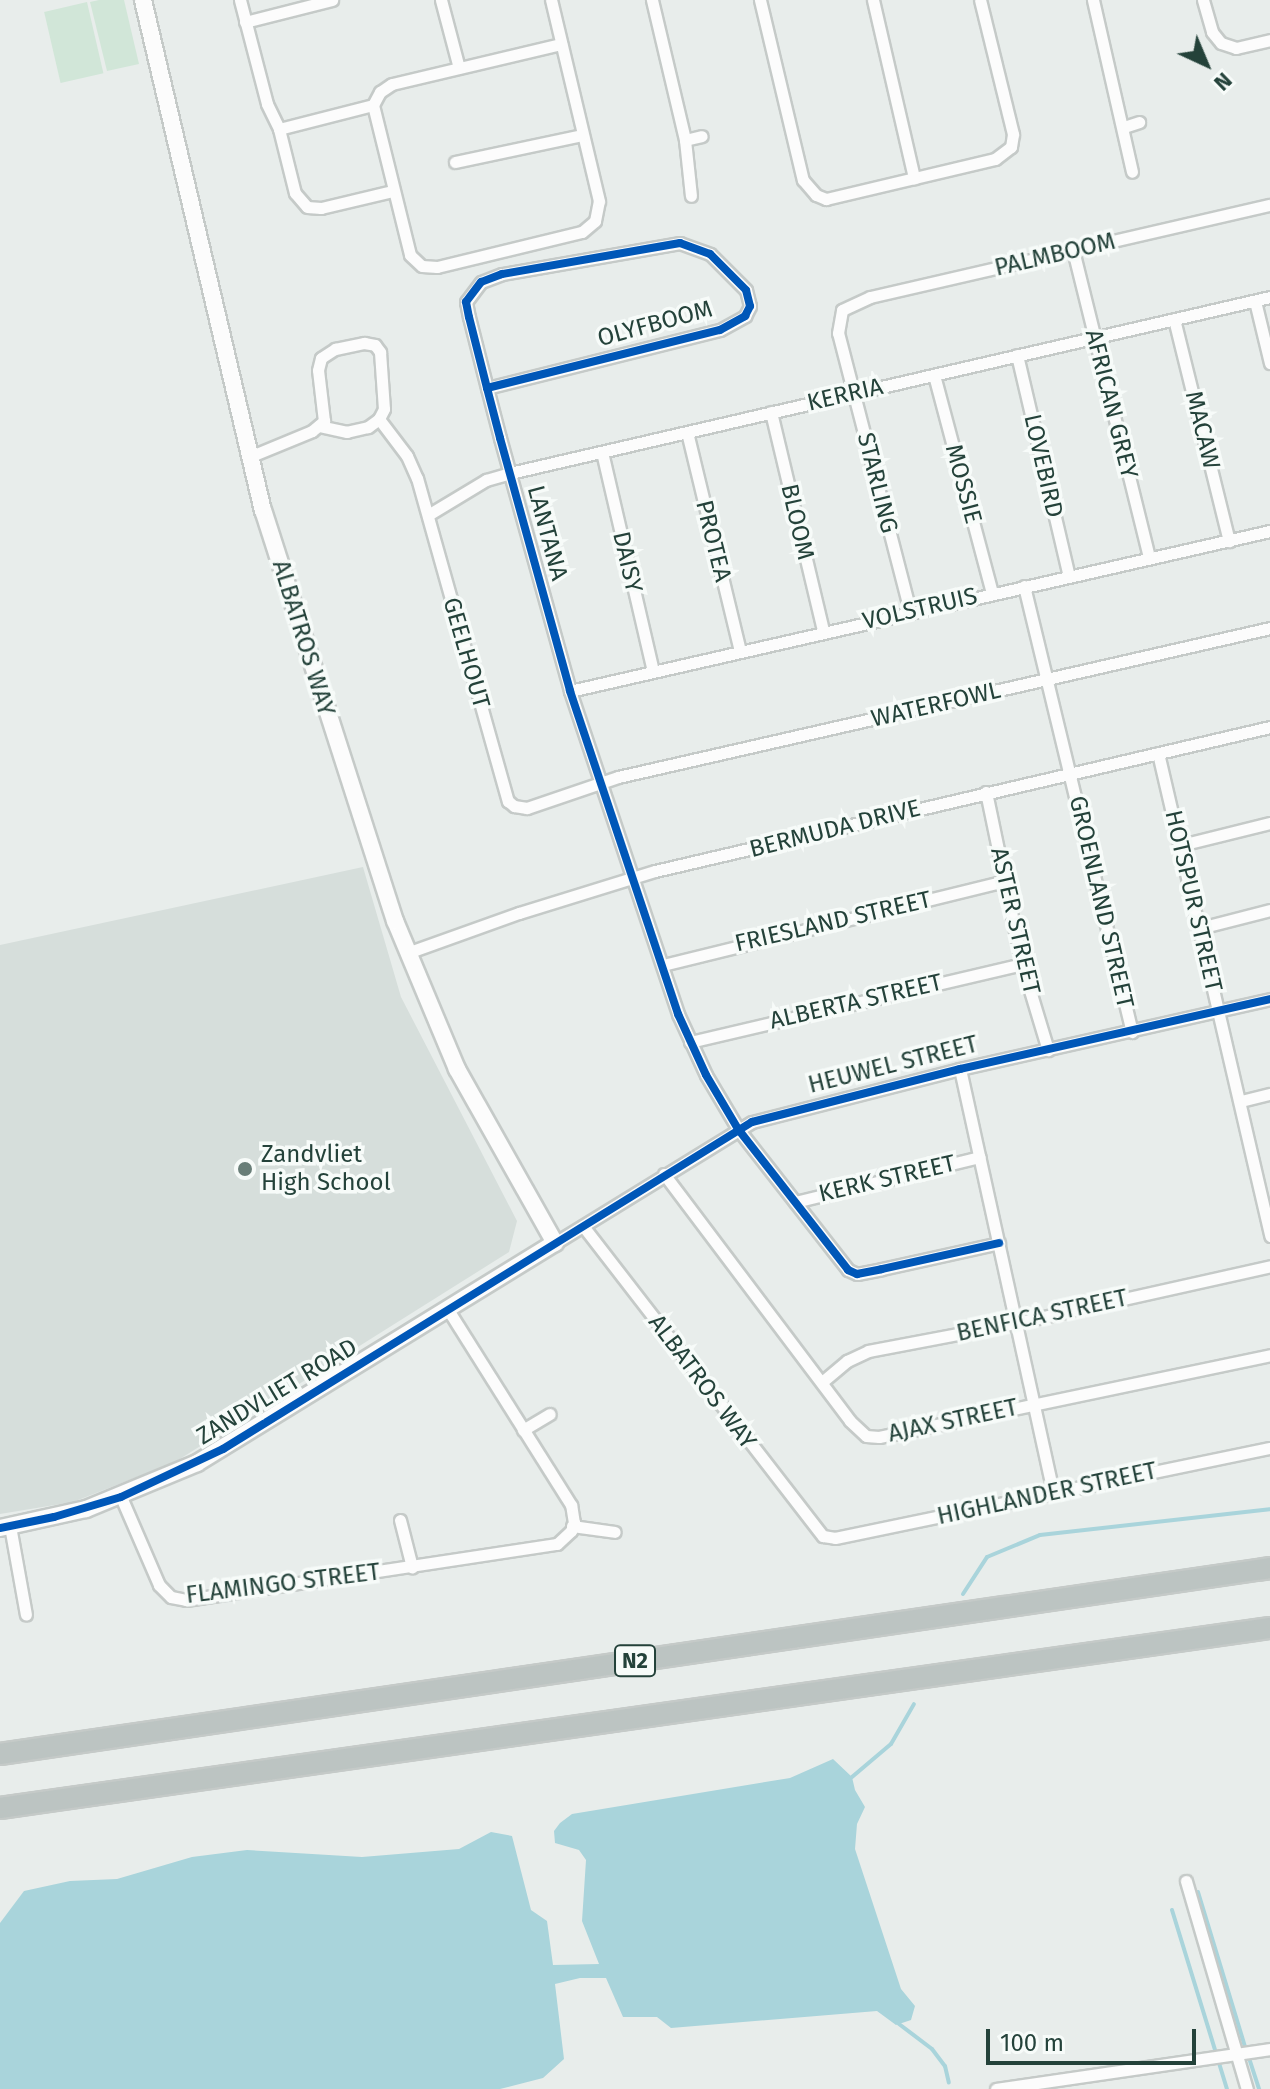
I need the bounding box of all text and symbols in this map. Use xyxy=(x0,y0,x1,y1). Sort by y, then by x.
north arrow xyxy=(1166,24,1246,104)
text: N xyxy=(1208,67,1238,96)
street label: PALMBOOM xyxy=(992,227,1118,283)
street label: OLYFBOOM xyxy=(594,295,716,353)
street label: AFRICAN GREY xyxy=(1079,326,1143,482)
street label: KERRIA xyxy=(804,372,886,418)
street label: MACAW xyxy=(1178,388,1226,472)
street label: LOVEBIRD xyxy=(1017,412,1069,520)
street label: STARLING xyxy=(851,430,903,536)
street label: MOSSIE xyxy=(939,441,987,527)
street label: BLOOM xyxy=(774,481,820,563)
street label: LANTANA xyxy=(521,482,573,584)
street label: PROTEA xyxy=(689,497,737,585)
street label: DAISY xyxy=(606,529,648,595)
street label: ALBATROS WAY xyxy=(266,557,340,719)
street label: VOLSTRUIS xyxy=(860,582,980,636)
street label: GEELHOUT xyxy=(436,594,496,712)
street label: WATERFOWL xyxy=(868,676,1004,734)
street label: GROENLAND STREET xyxy=(1063,793,1139,1011)
street label: BERMUDA DRIVE xyxy=(747,794,923,864)
street label: HOTSPUR STREET xyxy=(1158,807,1228,995)
street label: ASTER STREET xyxy=(984,845,1046,997)
street label: FRIESLAND STREET xyxy=(732,885,934,959)
street label: ALBERTA STREET xyxy=(767,968,945,1036)
street label: HEUWEL STREET xyxy=(805,1030,981,1100)
place label: Zandvliet High School xyxy=(261,1141,391,1197)
street label: KERK STREET xyxy=(816,1149,958,1209)
marker: Zandvliet High School xyxy=(236,1160,254,1178)
street label: BENFICA STREET xyxy=(954,1284,1130,1348)
street label: ALBATROS WAY xyxy=(642,1309,762,1455)
street label: ZANDVLIET ROAD xyxy=(192,1333,362,1451)
street label: AJAX STREET xyxy=(886,1393,1020,1449)
street label: HIGHLANDER STREET xyxy=(935,1457,1159,1531)
street label: FLAMINGO STREET xyxy=(184,1558,382,1610)
road number: N2 xyxy=(613,1643,657,1679)
scale bar xyxy=(990,2013,1200,2063)
text: 100 m xyxy=(1000,2029,1064,2057)

